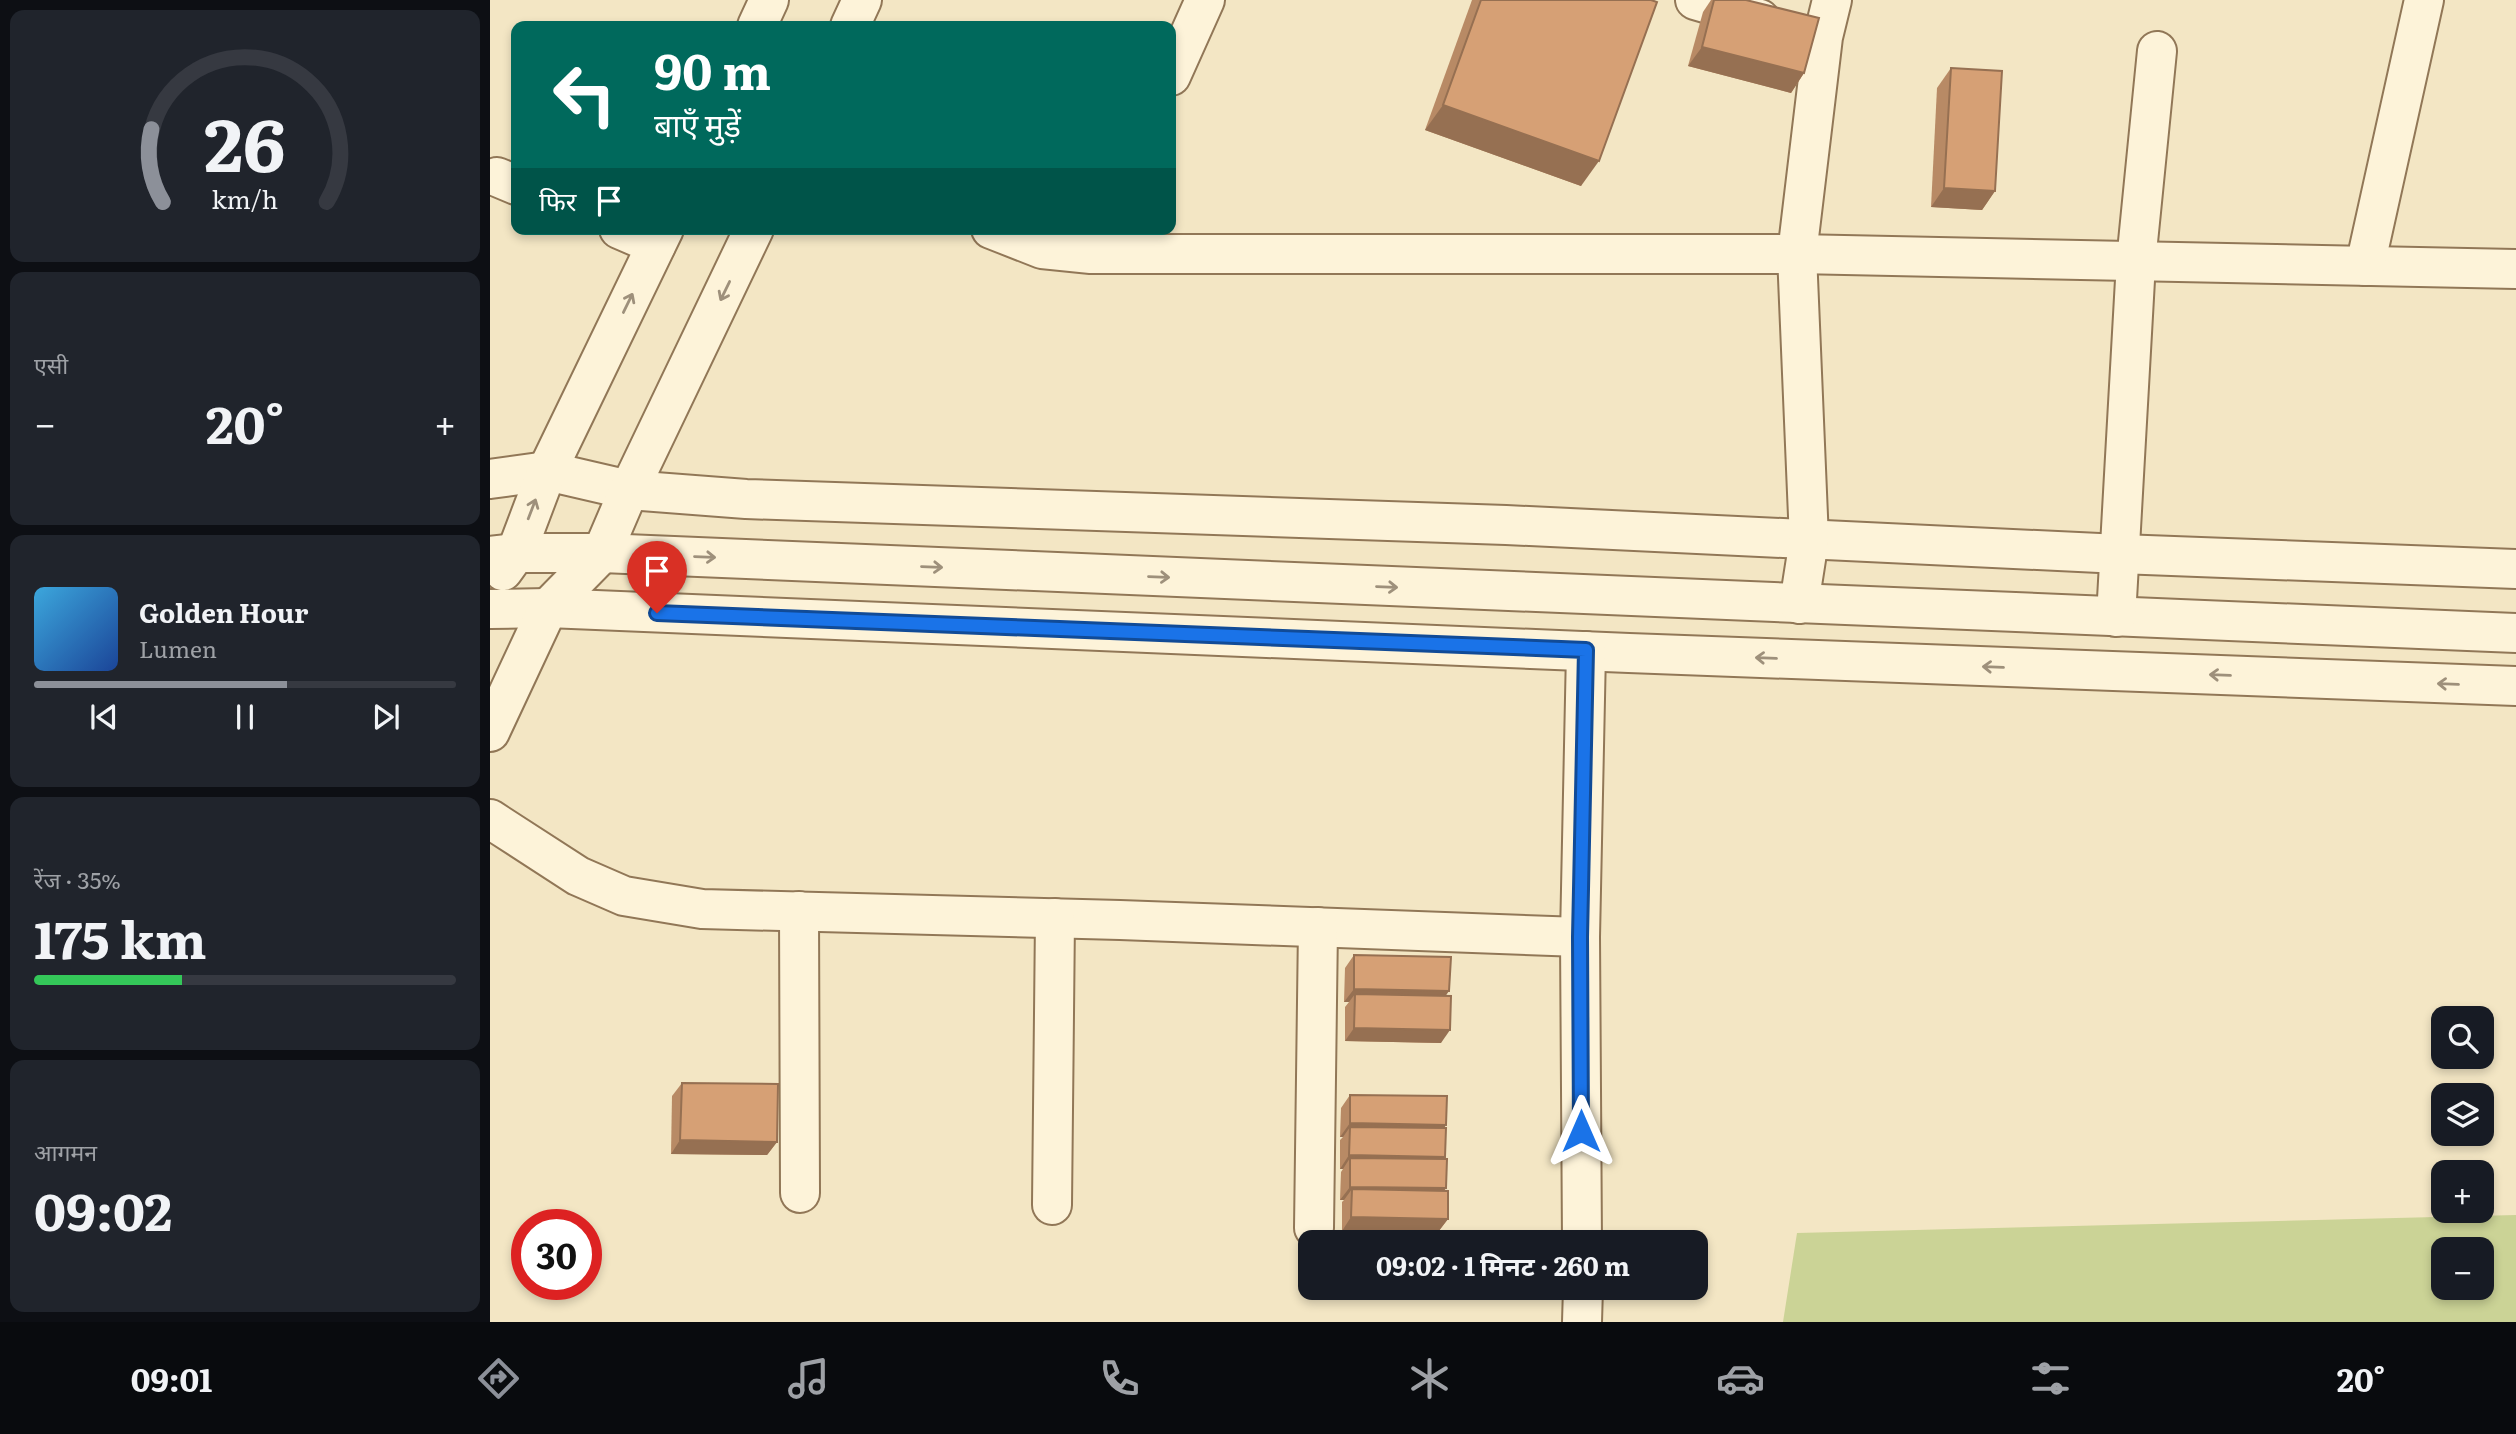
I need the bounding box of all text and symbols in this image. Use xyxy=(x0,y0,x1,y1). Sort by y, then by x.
text: 90 m xyxy=(654,32,771,105)
icon: left xyxy=(539,49,630,140)
text: 26 xyxy=(204,87,286,195)
text: बाएँ मुड़ें xyxy=(654,99,741,147)
text: km/h xyxy=(212,180,278,217)
text: फिर xyxy=(539,180,576,219)
icon: arrive xyxy=(590,182,628,220)
one-way arrow xyxy=(717,280,731,301)
one-way arrow xyxy=(622,293,636,314)
text: एसी xyxy=(34,347,68,381)
text: 20° xyxy=(206,383,284,460)
text: − xyxy=(34,393,56,450)
text: + xyxy=(434,393,456,450)
one-way arrow xyxy=(527,498,540,520)
pin xyxy=(627,541,687,613)
one-way arrow xyxy=(693,551,716,564)
icon: arrive xyxy=(638,552,676,590)
one-way arrow xyxy=(920,561,943,574)
one-way arrow xyxy=(1148,571,1170,584)
one-way arrow xyxy=(1375,580,1398,593)
text: Golden Hour xyxy=(139,592,308,631)
text: Lumen xyxy=(139,631,217,665)
one-way arrow xyxy=(1755,652,1778,665)
one-way arrow xyxy=(1982,660,2005,673)
one-way arrow xyxy=(2209,669,2232,682)
one-way arrow xyxy=(2437,677,2460,690)
icon: previous xyxy=(85,698,123,736)
icon: pause xyxy=(226,698,264,736)
icon: next xyxy=(367,698,405,736)
text: रेंज · 35% xyxy=(34,862,121,896)
text: 175 km xyxy=(34,898,207,975)
map controls xyxy=(2431,1006,2494,1300)
button: search xyxy=(2431,1006,2494,1069)
button: layers xyxy=(2431,1083,2494,1146)
position arrow xyxy=(1544,1094,1618,1168)
text: आगमन xyxy=(34,1134,97,1168)
button: + xyxy=(2431,1160,2494,1223)
text: 09:02 xyxy=(34,1170,172,1247)
speed limit sign: 30 xyxy=(511,1209,602,1300)
button: − xyxy=(2431,1237,2494,1300)
text: 09:02 · 1 मिनट · 260 m xyxy=(1376,1245,1630,1284)
text: 09:01 xyxy=(131,1354,212,1402)
icon: directions xyxy=(474,1354,523,1403)
icon: music xyxy=(784,1354,833,1403)
icon: phone xyxy=(1095,1354,1144,1403)
icon: climate xyxy=(1405,1354,1454,1403)
icon: car xyxy=(1716,1354,1765,1403)
icon: filters xyxy=(2026,1354,2075,1403)
text: 20° xyxy=(2337,1354,2385,1402)

